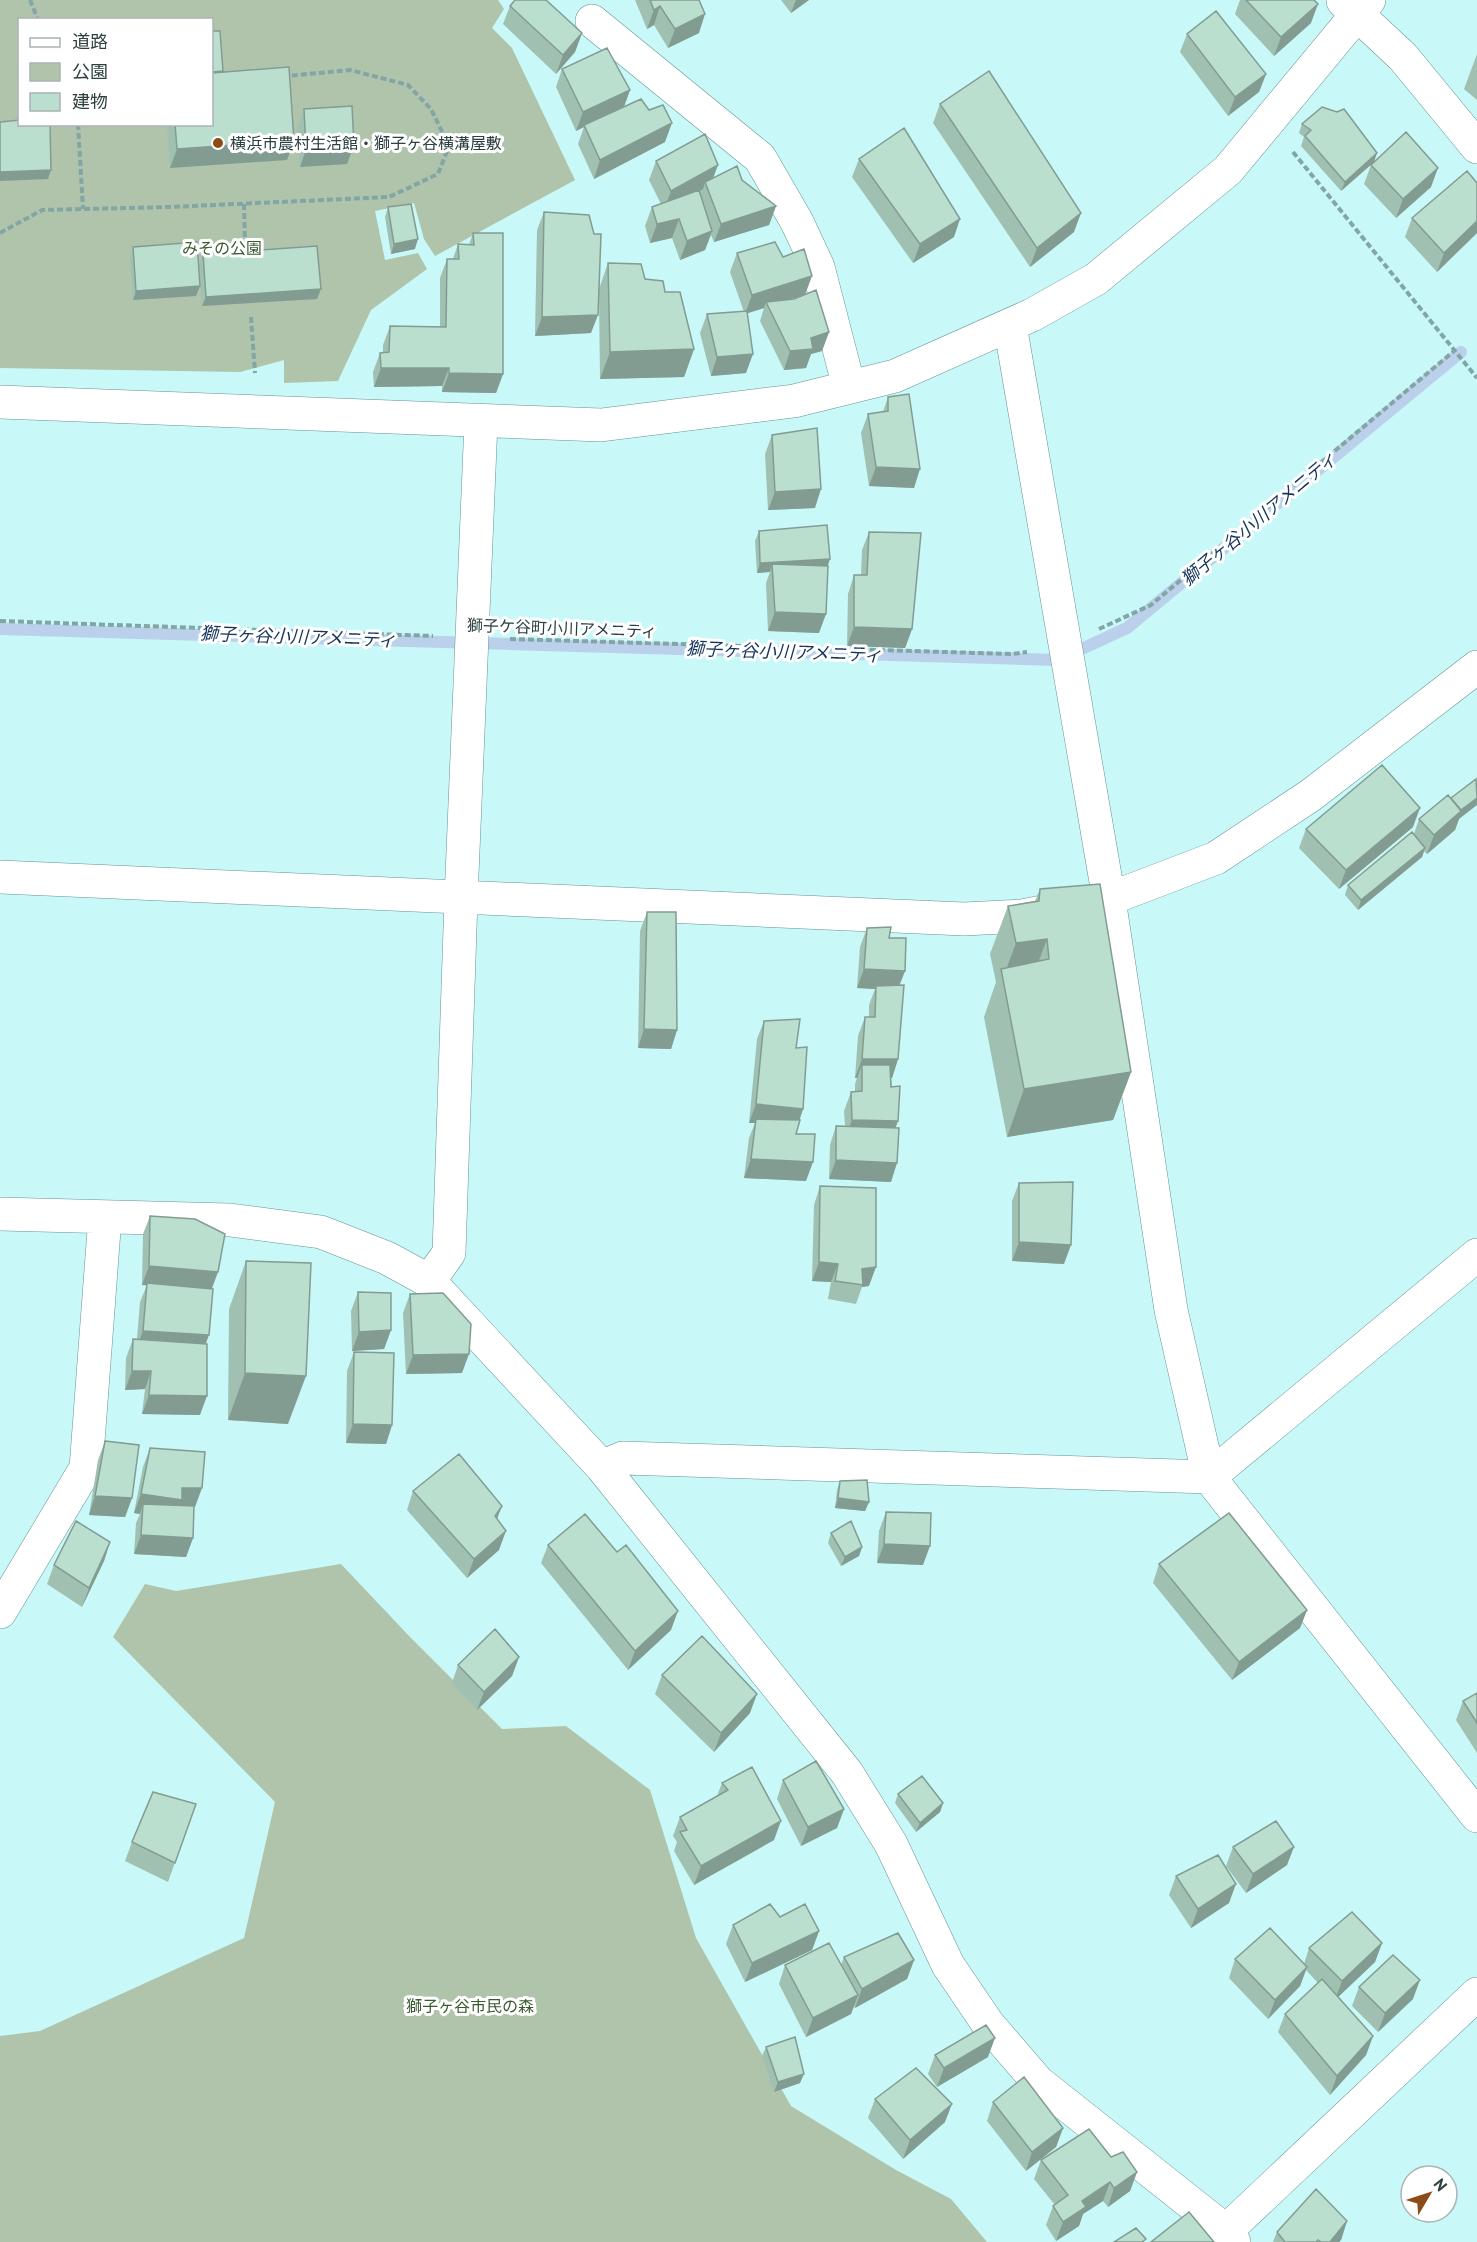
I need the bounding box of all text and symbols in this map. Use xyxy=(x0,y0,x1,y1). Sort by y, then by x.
legend xyxy=(18,18,213,126)
text: 道路 xyxy=(72,30,108,53)
text: 公園 xyxy=(72,60,108,83)
text: 建物 xyxy=(72,90,108,113)
place label: 横浜市農村生活館・獅子ヶ谷横溝屋敷 xyxy=(230,133,502,153)
marker: 横浜市農村生活館・獅子ヶ谷横溝屋敷 xyxy=(211,136,225,150)
park label: みその公園 xyxy=(182,238,262,258)
water label: 獅子ヶ谷小川アメニティ xyxy=(1176,447,1341,590)
street label: 獅子ケ谷町小川アメニティ xyxy=(467,615,657,641)
water label: 獅子ヶ谷小川アメニティ xyxy=(200,622,396,651)
water label: 獅子ヶ谷小川アメニティ xyxy=(686,637,882,666)
park label: 獅子ヶ谷市民の森 xyxy=(406,1996,534,2016)
north arrow xyxy=(1399,2164,1459,2224)
text: N xyxy=(1430,2174,1452,2195)

